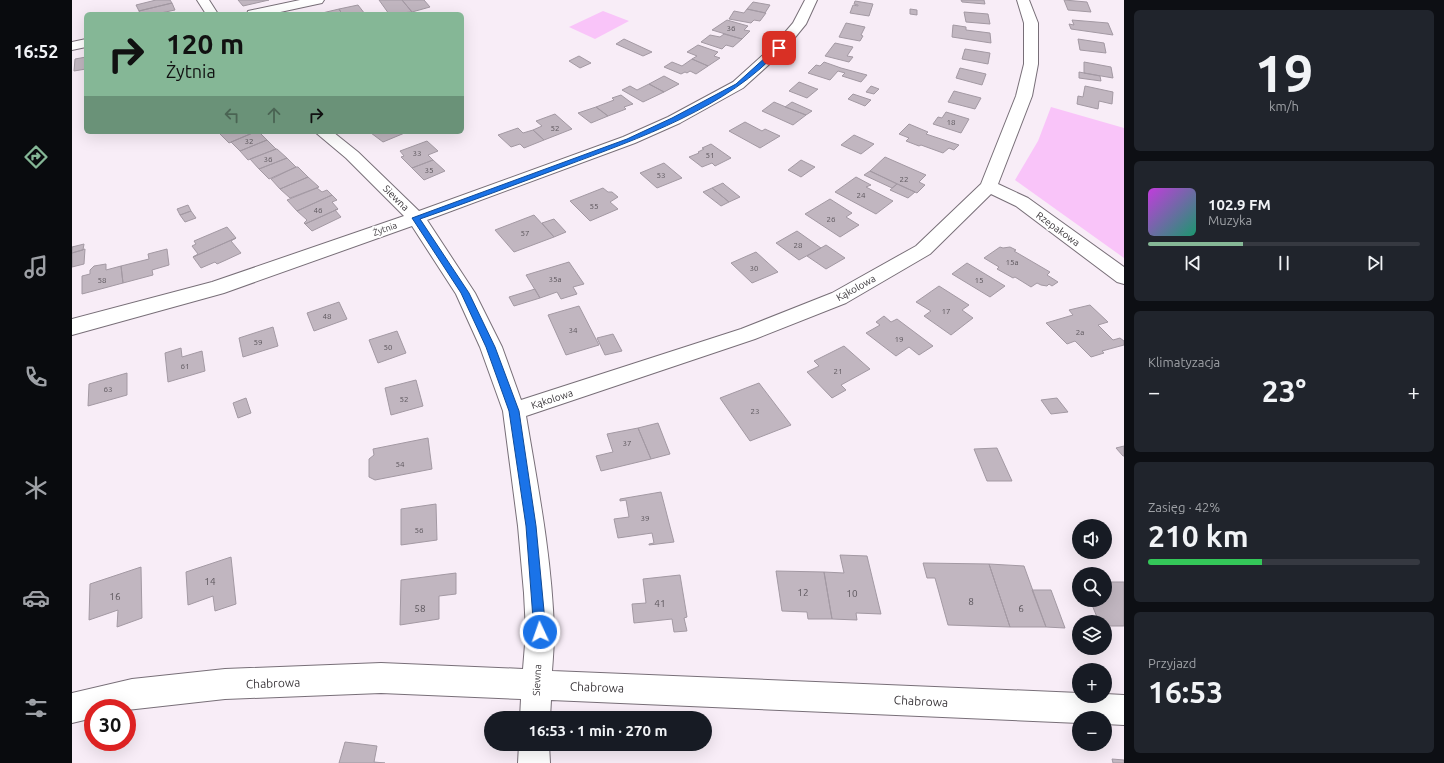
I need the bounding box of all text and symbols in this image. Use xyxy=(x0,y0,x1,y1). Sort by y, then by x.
house number: 36 xyxy=(726,24,736,33)
icon: right xyxy=(100,28,152,80)
text: 120 m xyxy=(166,28,244,59)
pin xyxy=(762,31,796,65)
icon: arrive xyxy=(768,37,790,59)
text: 16:52 xyxy=(13,41,59,61)
text: 19 xyxy=(1255,44,1313,102)
text: Żytnia xyxy=(166,61,216,81)
text: km/h xyxy=(1269,99,1299,113)
icon: left xyxy=(221,104,243,126)
icon: ahead xyxy=(263,104,285,126)
icon: right xyxy=(305,104,327,126)
house number: 18 xyxy=(946,118,956,127)
house number: 52 xyxy=(550,124,560,133)
house number: 32 xyxy=(244,137,254,146)
icon: directions xyxy=(22,143,50,171)
house number: 33 xyxy=(412,149,422,158)
house number: 51 xyxy=(705,151,715,160)
house number: 36 xyxy=(263,155,273,164)
house number: 35 xyxy=(424,166,434,175)
house number: 53 xyxy=(656,171,666,180)
house number: 22 xyxy=(899,175,909,184)
street label: Siewna xyxy=(381,183,411,213)
house number: 24 xyxy=(856,191,866,200)
text: 102.9 FM xyxy=(1208,196,1271,213)
house number: 55 xyxy=(589,202,599,211)
house number: 46 xyxy=(313,206,323,215)
street label: Rzepakowa xyxy=(1034,210,1082,248)
text: Muzyka xyxy=(1208,213,1252,227)
house number: 26 xyxy=(826,215,836,224)
street label: Żytnia xyxy=(372,220,398,238)
house number: 57 xyxy=(520,229,530,238)
house number: 28 xyxy=(793,241,803,250)
icon: previous xyxy=(1182,252,1204,274)
icon: pause xyxy=(1273,252,1295,274)
icon: next xyxy=(1364,252,1386,274)
icon: music xyxy=(22,253,50,281)
house number: 15a xyxy=(1005,258,1019,267)
house number: 30 xyxy=(749,264,759,273)
street label: Kąkolowa xyxy=(834,273,878,303)
house number: 35a xyxy=(548,275,562,284)
house number: 58 xyxy=(97,276,107,285)
house number: 15 xyxy=(974,276,984,285)
house number: 17 xyxy=(941,307,951,316)
house number: 48 xyxy=(322,312,332,321)
house number: 34 xyxy=(568,326,578,335)
house number: 2a xyxy=(1076,328,1084,337)
house number: 19 xyxy=(894,335,904,344)
house number: 59 xyxy=(253,338,263,347)
house number: 50 xyxy=(383,343,393,352)
text: Klimatyzacja xyxy=(1148,355,1220,369)
house number: 61 xyxy=(180,362,190,371)
icon: phone xyxy=(22,363,50,391)
house number: 21 xyxy=(833,367,843,376)
text: 23° xyxy=(1262,374,1306,408)
text: − xyxy=(1148,379,1160,404)
text: + xyxy=(1408,379,1420,404)
house number: 63 xyxy=(103,385,113,394)
street label: Kąkolowa xyxy=(530,387,574,411)
house number: 52 xyxy=(399,395,409,404)
house number: 23 xyxy=(750,407,760,416)
house number: 37 xyxy=(622,439,632,448)
house number: 54 xyxy=(395,460,405,469)
icon: climate xyxy=(22,474,50,502)
text: Zasięg · 42% xyxy=(1148,500,1220,514)
house number: 39 xyxy=(640,514,650,523)
map controls xyxy=(1072,519,1112,751)
button: sound xyxy=(1072,519,1112,559)
text: 210 km xyxy=(1148,519,1249,553)
house number: 56 xyxy=(414,526,424,535)
button: search xyxy=(1072,567,1112,607)
house number: 14 xyxy=(204,576,216,587)
icon: car xyxy=(22,584,50,612)
house number: 12 xyxy=(797,587,809,598)
house number: 10 xyxy=(846,588,858,599)
house number: 16 xyxy=(109,591,121,602)
house number: 8 xyxy=(968,596,974,607)
house number: 41 xyxy=(654,598,666,609)
house number: 58 xyxy=(414,603,426,614)
house number: 6 xyxy=(1018,603,1024,614)
position arrow xyxy=(519,611,561,653)
button: layers xyxy=(1072,615,1112,655)
text: Przyjazd xyxy=(1148,656,1196,670)
button: + xyxy=(1072,663,1112,703)
street label: Siewna xyxy=(531,664,543,696)
text: 16:53 xyxy=(1148,675,1223,709)
street label: Chabrowa xyxy=(246,676,300,690)
street label: Chabrowa xyxy=(570,680,624,694)
street label: Chabrowa xyxy=(893,693,949,709)
icon: filters xyxy=(22,694,50,722)
speed limit sign: 30 xyxy=(84,699,136,751)
button: − xyxy=(1072,711,1112,751)
text: 16:53 · 1 min · 270 m xyxy=(529,722,667,739)

